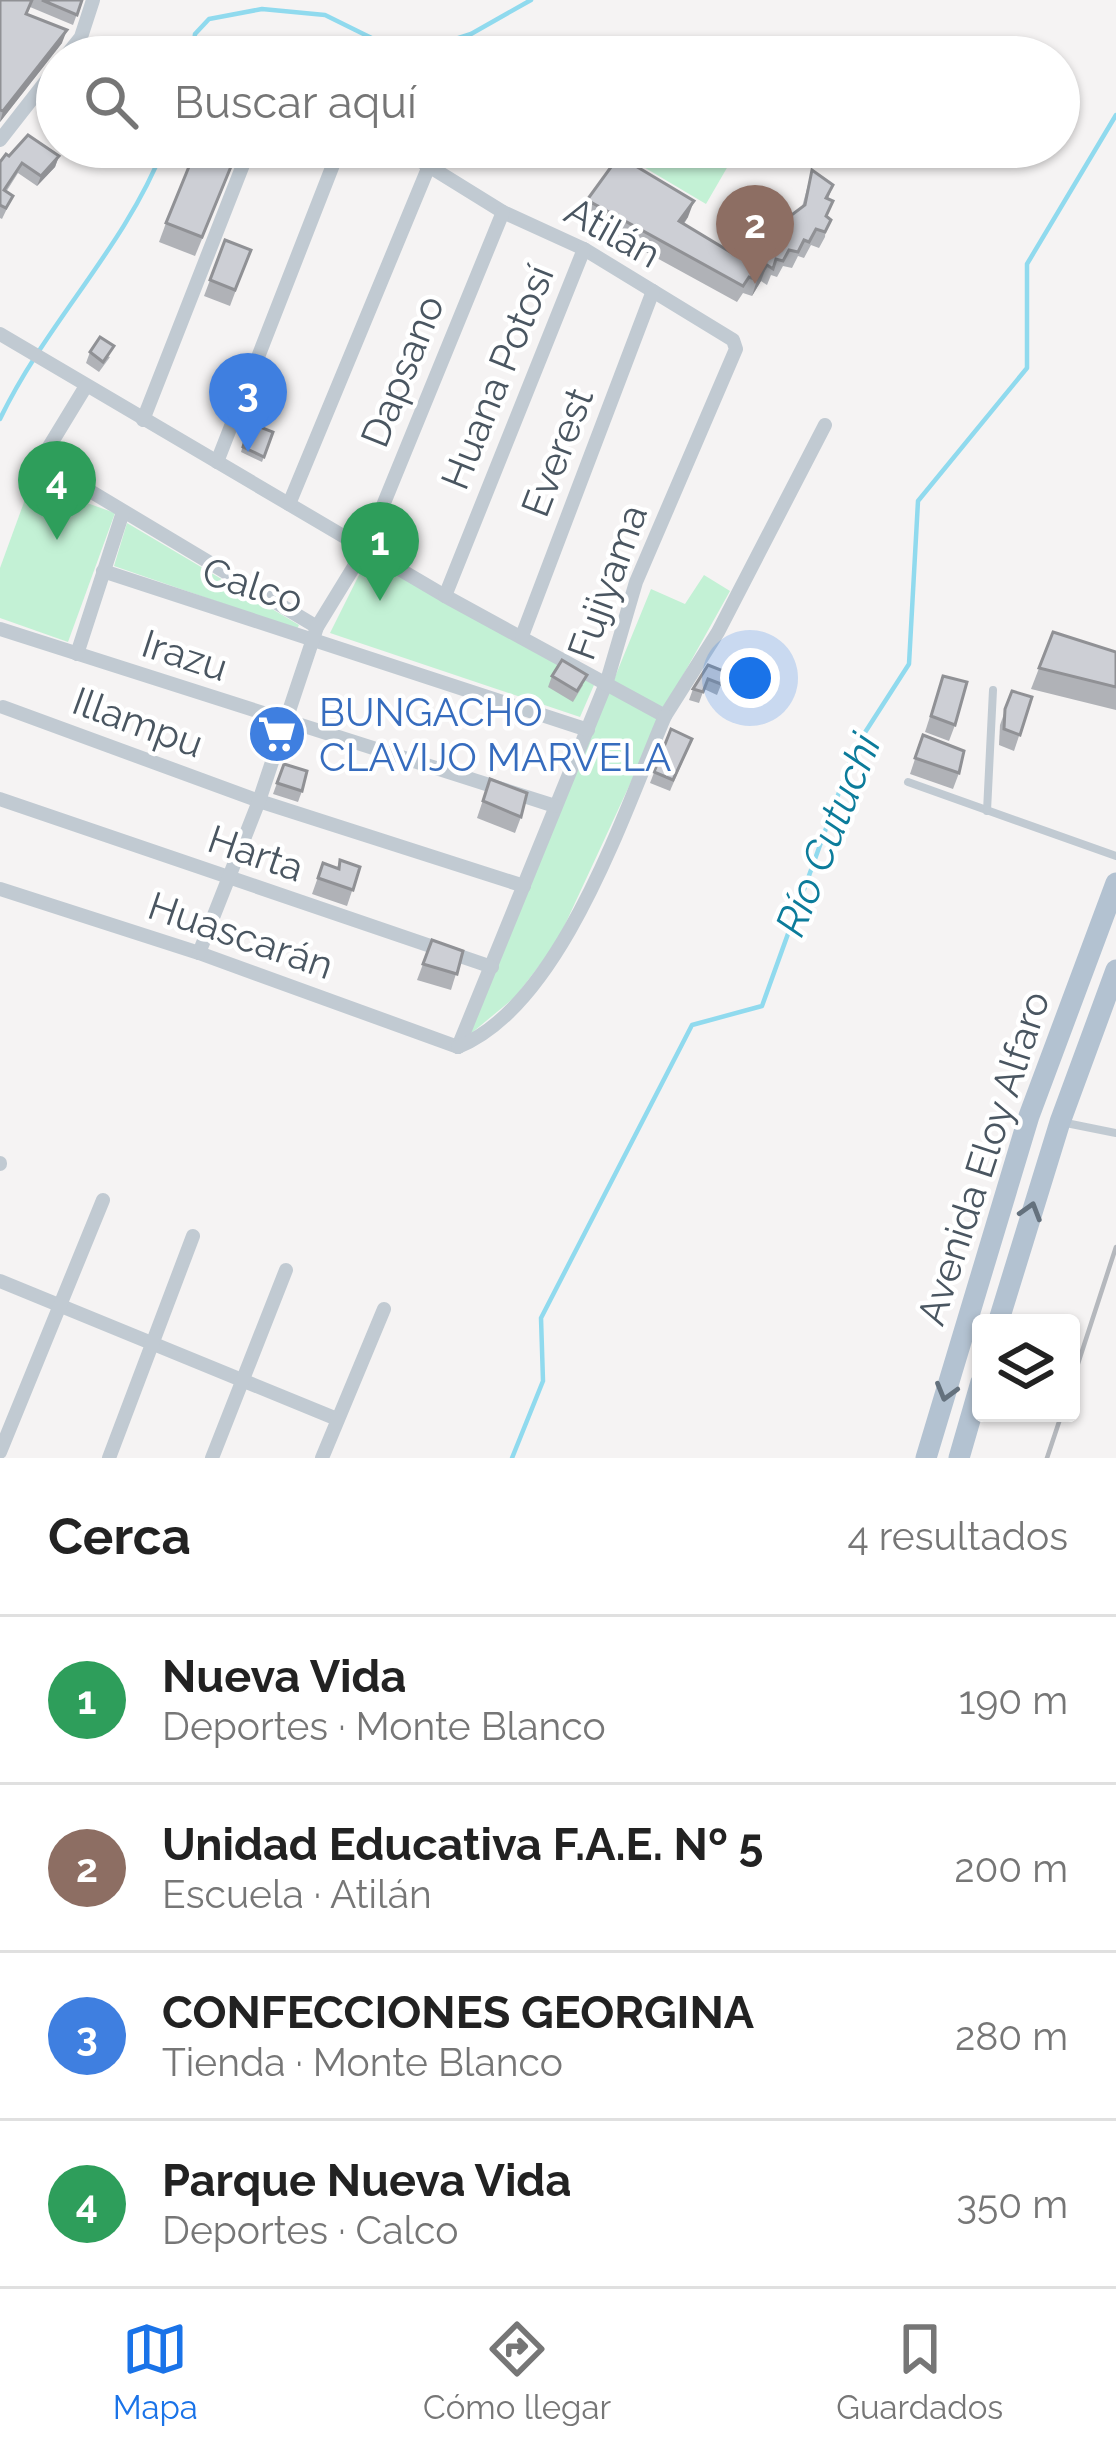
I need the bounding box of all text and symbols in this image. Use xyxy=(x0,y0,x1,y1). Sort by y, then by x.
search box xyxy=(36,36,1080,168)
icon: search xyxy=(78,69,144,135)
text: Buscar aquí xyxy=(174,76,417,129)
pin: 2 xyxy=(716,185,794,284)
street label: Atilán xyxy=(557,187,669,277)
street label: Huana Potosí xyxy=(431,258,563,496)
street label: Dapsano xyxy=(351,289,453,453)
pin: 3 xyxy=(209,353,287,452)
street label: Everest xyxy=(512,381,602,523)
pin: 4 xyxy=(18,441,96,540)
street label: Fujiyama xyxy=(558,498,656,666)
pin: 1 xyxy=(341,502,419,601)
street label: Calco xyxy=(197,547,309,623)
street label: Irazu xyxy=(137,620,233,690)
your location xyxy=(720,648,780,708)
street label: Illampu xyxy=(67,677,209,767)
place label: BUNGACHO CLAVIJO MARVELA xyxy=(319,689,671,780)
supermarket icon: BUNGACHO CLAVIJO MARVELA xyxy=(246,703,308,765)
water label: Río Cutuchi xyxy=(765,726,891,943)
street label: Harta xyxy=(202,815,310,891)
street label: Huascarán xyxy=(143,882,339,988)
street label: Avenida Eloy Alfaro xyxy=(907,986,1059,1330)
one-way arrow xyxy=(1017,1201,1042,1222)
map controls xyxy=(972,1314,1080,1422)
button: layers xyxy=(972,1314,1080,1422)
one-way arrow xyxy=(935,1381,960,1402)
text: Cerca xyxy=(48,1506,191,1566)
text: 4 resultados xyxy=(848,1513,1068,1559)
text: Nueva Vida xyxy=(162,1650,406,1703)
text: 1 xyxy=(77,1677,97,1723)
text: 190 m xyxy=(959,1677,1068,1723)
text: Deportes · Monte Blanco xyxy=(162,1703,606,1749)
text: Unidad Educativa F.A.E. Nº 5 xyxy=(162,1818,764,1871)
text: 2 xyxy=(76,1845,98,1891)
text: 200 m xyxy=(954,1845,1068,1891)
text: Escuela · Atilán xyxy=(162,1871,432,1917)
text: CONFECCIONES GEORGINA xyxy=(162,1986,754,2039)
text: 3 xyxy=(76,2013,98,2059)
text: 280 m xyxy=(955,2013,1068,2059)
text: Tienda · Monte Blanco xyxy=(162,2039,563,2085)
text: Parque Nueva Vida xyxy=(162,2154,571,2207)
text: 4 xyxy=(76,2181,98,2227)
text: 350 m xyxy=(956,2181,1068,2227)
text: Deportes · Calco xyxy=(162,2207,459,2253)
tab: Mapa xyxy=(113,2316,198,2427)
tab: Cómo llegar xyxy=(423,2316,611,2427)
tab: Guardados xyxy=(836,2316,1003,2427)

